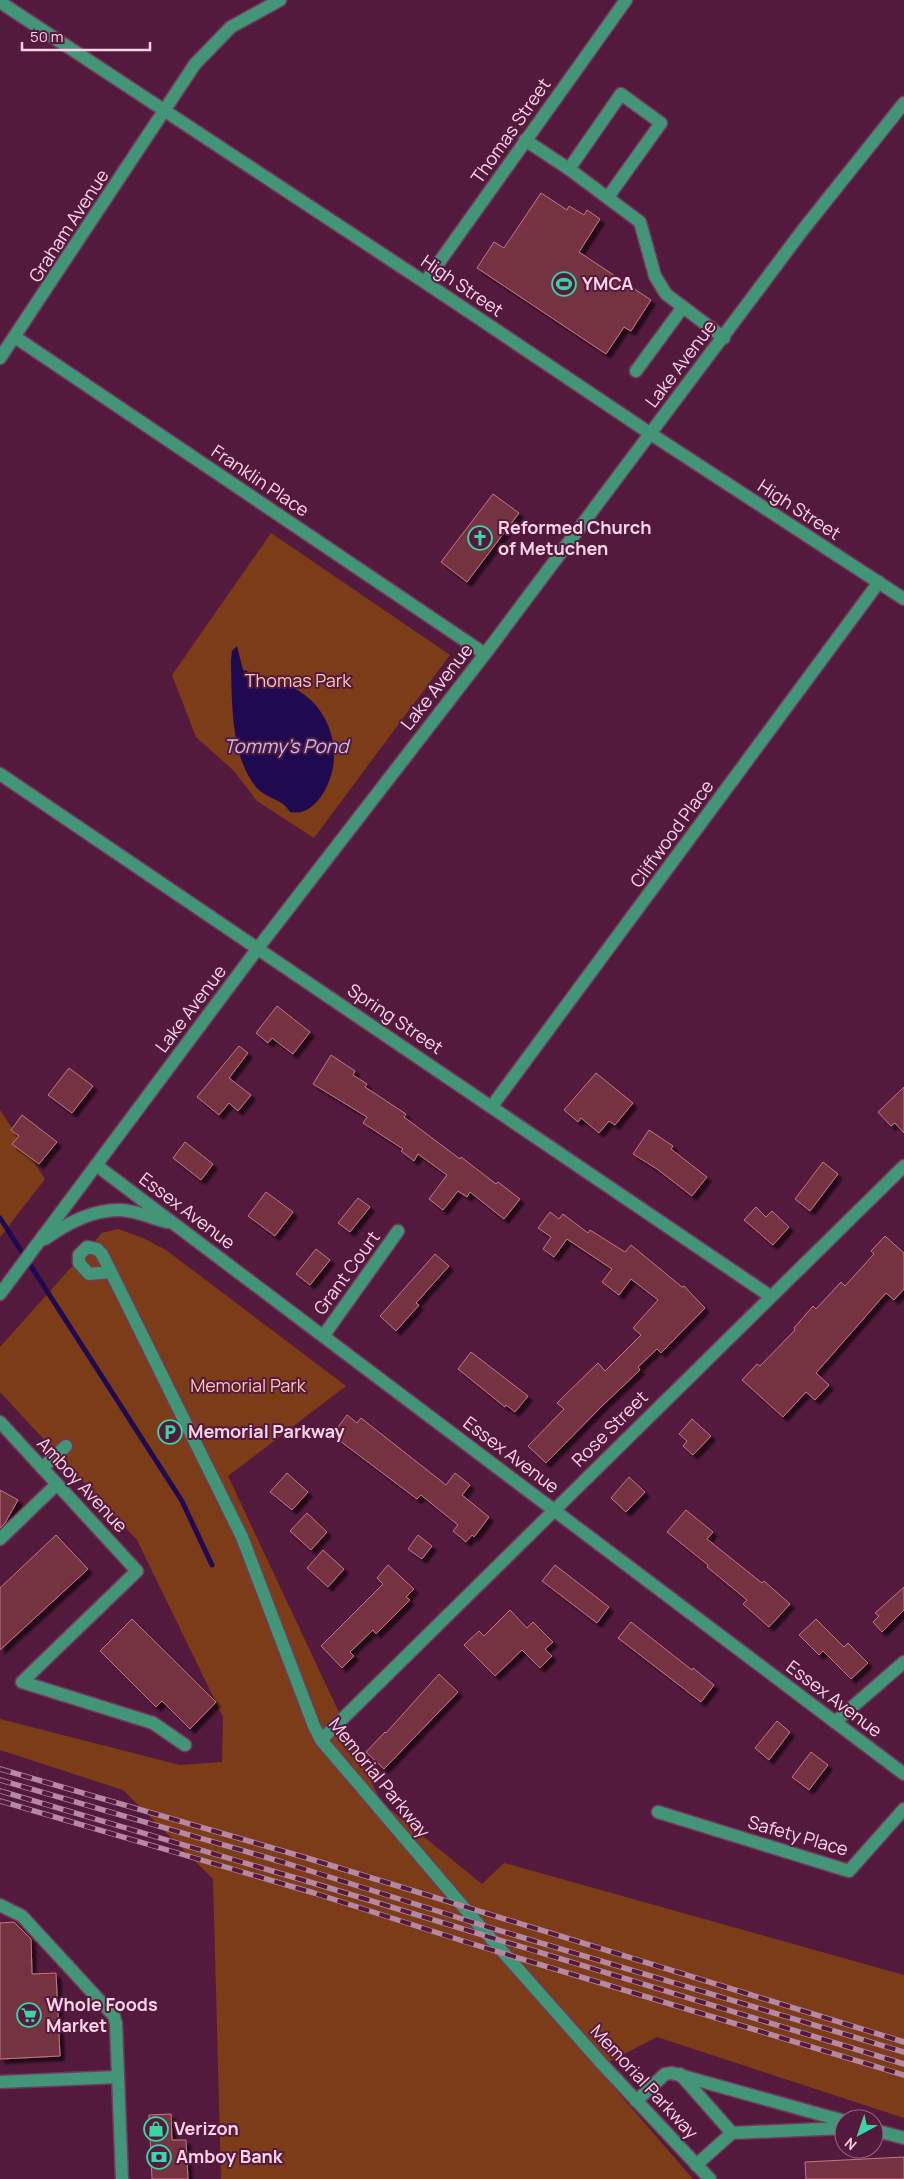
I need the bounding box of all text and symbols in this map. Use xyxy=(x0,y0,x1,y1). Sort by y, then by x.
scale bar xyxy=(22,20,150,52)
text: 50 m xyxy=(30,26,64,47)
street label: Thomas Street xyxy=(465,73,555,188)
street label: Graham Avenue xyxy=(23,164,114,287)
street label: High Street xyxy=(417,249,508,321)
sports icon: YMCA xyxy=(551,271,577,297)
place label: YMCA xyxy=(582,271,633,295)
street label: Lake Avenue xyxy=(639,315,721,412)
street label: Franklin Place xyxy=(207,439,314,522)
street label: High Street xyxy=(753,473,846,545)
place label: Reformed Church of Metuchen xyxy=(498,515,651,560)
church icon: Reformed Church of Metuchen xyxy=(467,525,493,551)
street label: Lake Avenue xyxy=(395,638,478,735)
park label: Thomas Park xyxy=(245,668,352,692)
water label: Tommy's Pond xyxy=(224,733,351,759)
street label: Cliffwood Place xyxy=(624,775,718,892)
street label: Lake Avenue xyxy=(149,960,231,1057)
street label: Spring Street xyxy=(343,977,448,1059)
street label: Essex Avenue xyxy=(135,1166,240,1254)
street label: Grant Court xyxy=(308,1226,385,1319)
park label: Memorial Park xyxy=(190,1373,307,1397)
street label: Rose Street xyxy=(566,1385,653,1472)
street label: Essex Avenue xyxy=(459,1410,564,1498)
parking icon: Memorial Parkway xyxy=(157,1419,183,1445)
place label: Memorial Parkway xyxy=(188,1419,345,1443)
street label: Amboy Avenue xyxy=(32,1431,133,1537)
street label: Essex Avenue xyxy=(782,1654,887,1742)
street label: Memorial Parkway xyxy=(324,1712,436,1843)
street label: Safety Place xyxy=(745,1809,851,1861)
place label: Whole Foods Market xyxy=(46,1992,158,2037)
supermarket icon: Whole Foods Market xyxy=(16,2002,42,2028)
street label: Memorial Parkway xyxy=(586,2019,704,2144)
north arrow xyxy=(834,2109,884,2159)
shop icon: Verizon xyxy=(143,2116,169,2142)
place label: Verizon xyxy=(174,2116,239,2140)
text: N xyxy=(840,2134,860,2155)
bank icon: Amboy Bank xyxy=(146,2144,172,2170)
place label: Amboy Bank xyxy=(176,2144,284,2168)

